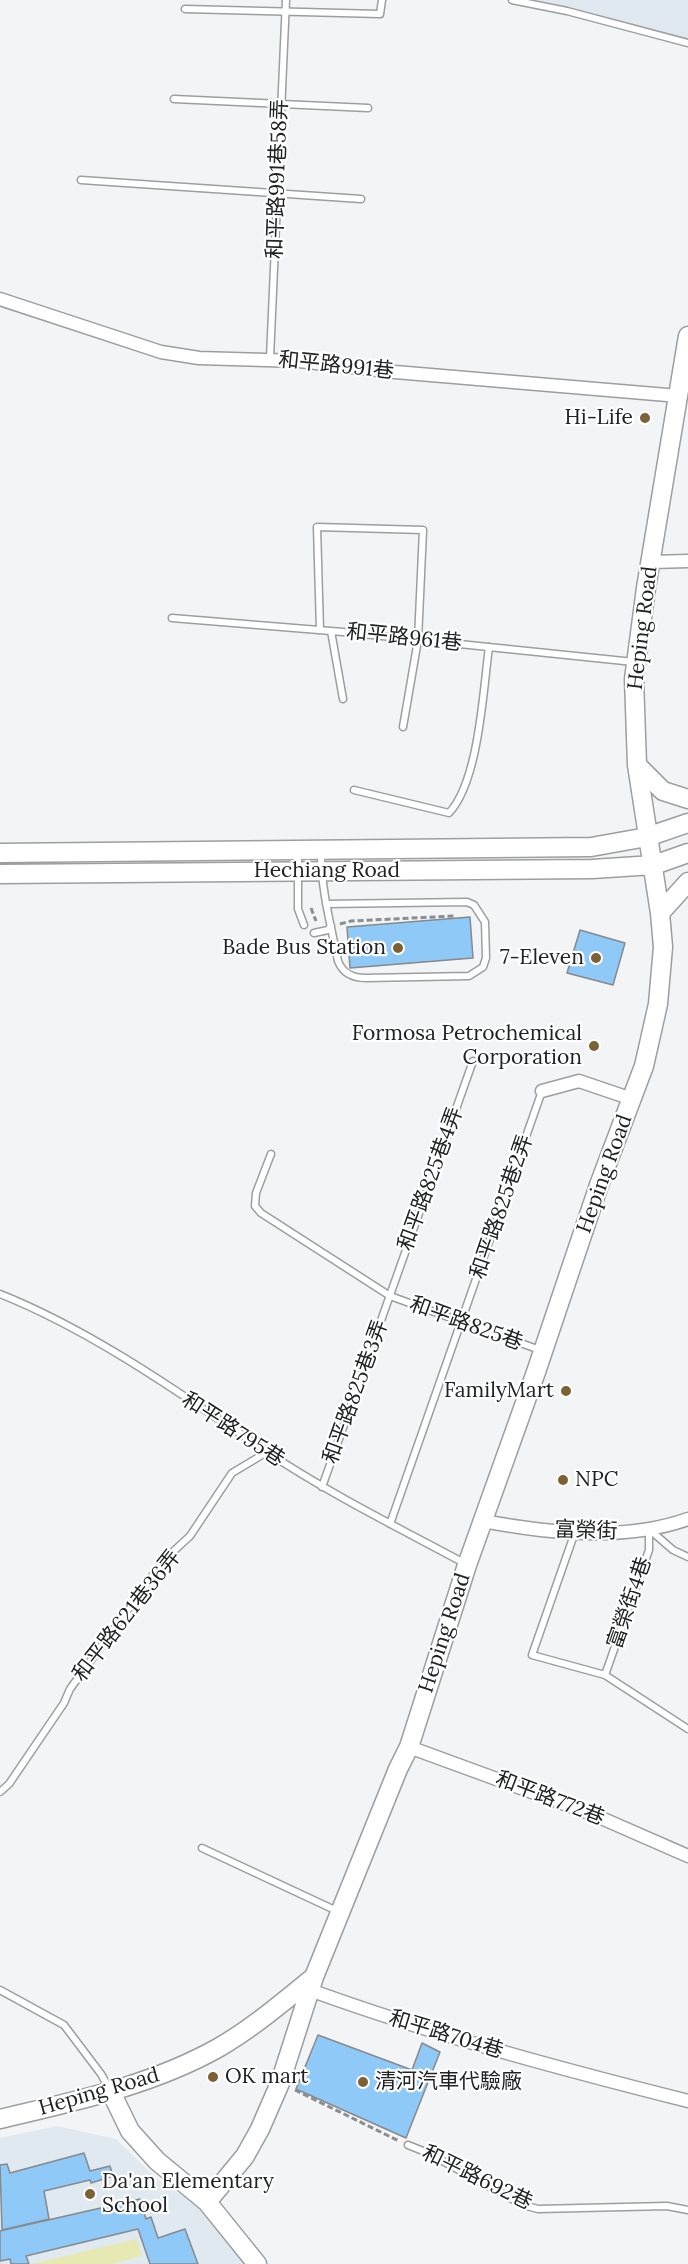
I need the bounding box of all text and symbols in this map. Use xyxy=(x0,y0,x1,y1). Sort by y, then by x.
street label: 和平路991巷58弄 xyxy=(263,99,293,259)
street label: 和平路991巷 xyxy=(277,347,395,385)
place label: Hi-Life xyxy=(565,405,633,431)
marker: Hi-Life xyxy=(638,411,652,425)
street label: Heping Road xyxy=(623,565,663,691)
street label: 和平路961巷 xyxy=(345,619,463,657)
street label: Hechiang Road xyxy=(254,858,400,884)
place label: Bade Bus Station xyxy=(222,935,386,961)
marker: Bade Bus Station xyxy=(391,941,405,955)
place label: 7-Eleven xyxy=(500,945,584,971)
marker: 7-Eleven xyxy=(589,951,603,965)
place label: Formosa Petrochemical Corporation xyxy=(352,1021,582,1071)
marker: Formosa Petrochemical Corporation xyxy=(587,1039,601,1053)
street label: 和平路825巷4弄 xyxy=(393,1104,469,1254)
street label: Heping Road xyxy=(572,1111,638,1237)
street label: 和平路825巷2弄 xyxy=(466,1132,538,1282)
street label: 和平路825巷 xyxy=(406,1292,526,1356)
street label: 和平路825巷3弄 xyxy=(318,1317,394,1467)
place label: FamilyMart xyxy=(444,1378,554,1404)
marker: FamilyMart xyxy=(559,1384,573,1398)
street label: 和平路795巷 xyxy=(177,1387,289,1473)
place label: NPC xyxy=(575,1467,618,1493)
marker: NPC xyxy=(556,1473,570,1487)
street label: 富榮街 xyxy=(554,1517,618,1545)
street label: 和平路621巷36弄 xyxy=(68,1545,186,1687)
street label: 富榮街4巷 xyxy=(603,1554,657,1652)
street label: Heping Road xyxy=(414,1570,476,1696)
street label: 和平路772巷 xyxy=(492,1767,608,1831)
street label: 和平路704巷 xyxy=(386,2006,506,2064)
street label: Heping Road xyxy=(36,2063,162,2121)
place label: OK mart xyxy=(225,2064,308,2090)
place label: 清河汽車代驗廠 xyxy=(375,2069,522,2095)
marker: OK mart xyxy=(206,2070,220,2084)
marker: 清河汽車代驗廠 xyxy=(356,2075,370,2089)
street label: 和平路692巷 xyxy=(418,2140,536,2216)
place label: Da'an Elementary School xyxy=(102,2169,274,2219)
marker: Da'an Elementary School xyxy=(83,2187,97,2201)

